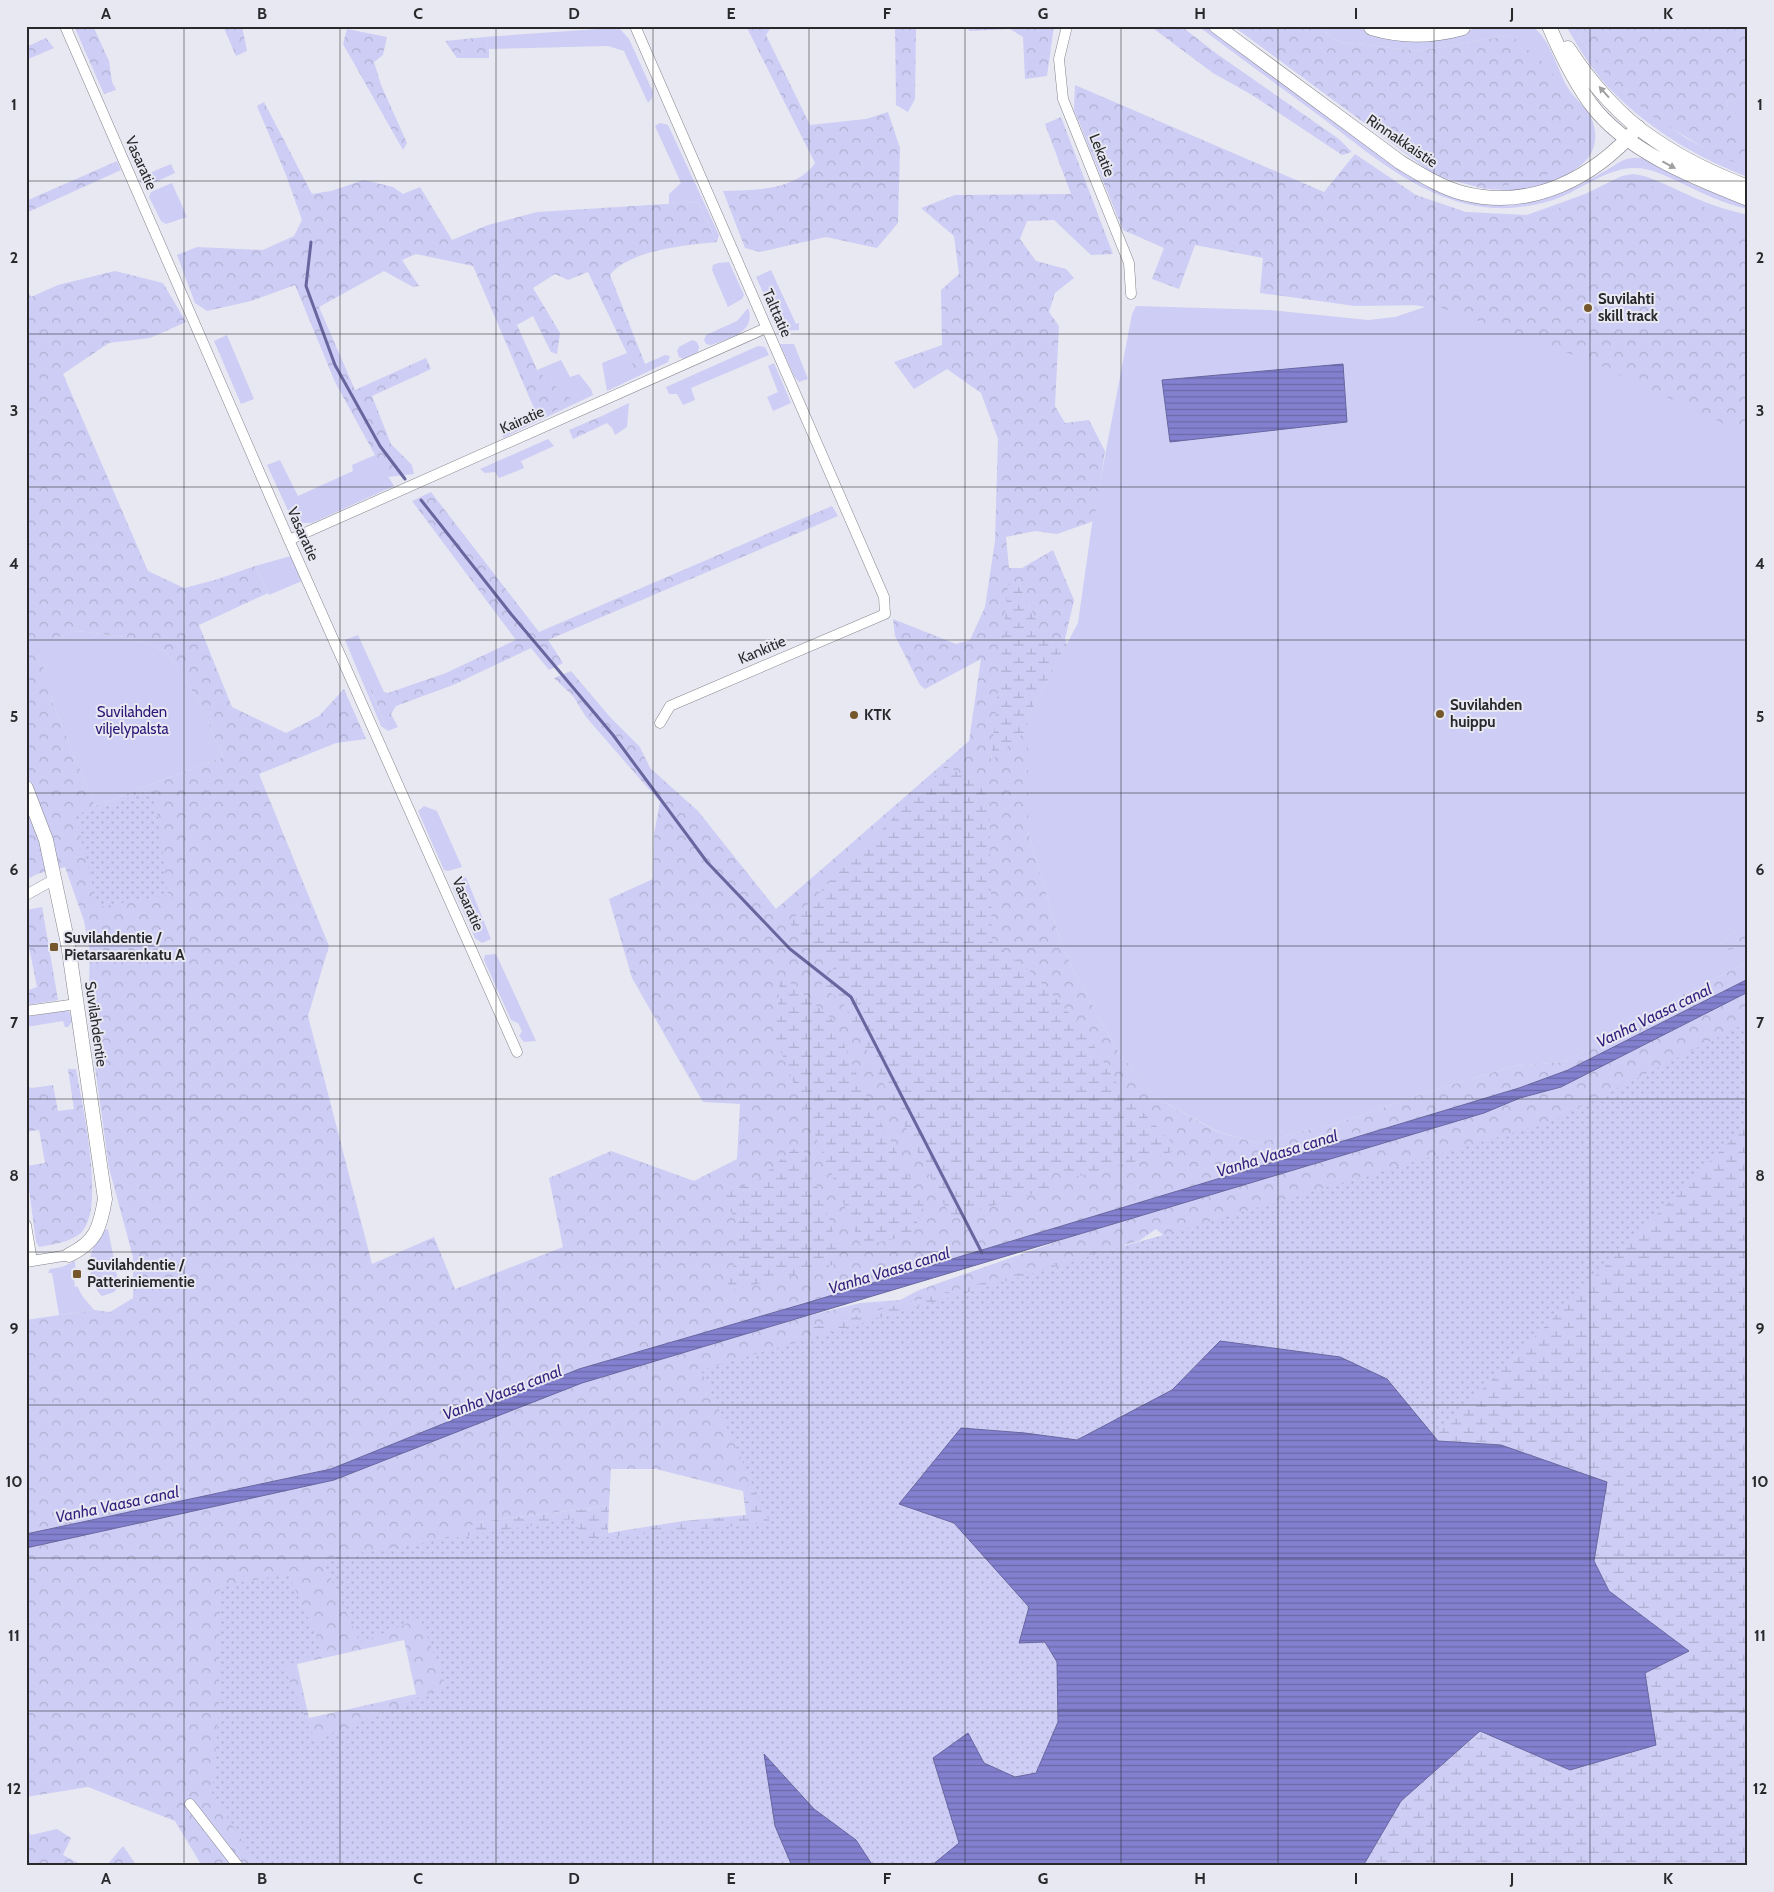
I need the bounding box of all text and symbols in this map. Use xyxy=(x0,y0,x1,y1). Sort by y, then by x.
text: A xyxy=(101,4,111,23)
text: B xyxy=(257,4,267,23)
text: C xyxy=(413,4,423,23)
text: D xyxy=(568,4,580,23)
text: E xyxy=(726,4,736,23)
text: F xyxy=(883,4,892,23)
text: G xyxy=(1038,4,1048,23)
text: H xyxy=(1194,4,1206,23)
text: I xyxy=(1354,4,1358,23)
text: J xyxy=(1509,4,1514,23)
text: K xyxy=(1663,4,1673,23)
one-way arrow xyxy=(1598,86,1609,99)
text: 1 xyxy=(11,95,17,114)
text: 1 xyxy=(1757,95,1763,114)
street label: Rinnakkaistie xyxy=(1363,111,1441,172)
street label: Lekatie xyxy=(1085,131,1119,179)
street label: Vasaratie xyxy=(121,133,161,193)
one-way arrow xyxy=(1662,160,1676,169)
text: 2 xyxy=(10,248,18,267)
text: 2 xyxy=(1756,248,1764,267)
street label: Talttatie xyxy=(758,286,796,340)
place label: Suvilahti skill track xyxy=(1598,290,1659,325)
marker: Suvilahti skill track xyxy=(1582,302,1594,314)
text: 3 xyxy=(10,401,18,420)
text: 3 xyxy=(1756,401,1764,420)
street label: Kairatie xyxy=(497,402,547,438)
street label: Vasaratie xyxy=(283,504,323,564)
text: 4 xyxy=(9,554,19,573)
text: 4 xyxy=(1755,554,1765,573)
street label: Kankitie xyxy=(736,632,789,668)
place label: Suvilahden huippu xyxy=(1450,696,1522,731)
park label: Suvilahden viljelypalsta xyxy=(95,703,170,738)
place label: KTK xyxy=(864,706,892,724)
text: 5 xyxy=(10,707,18,726)
text: 5 xyxy=(1756,707,1764,726)
marker: Suvilahden huippu xyxy=(1434,708,1446,720)
marker: KTK xyxy=(848,709,860,721)
text: 6 xyxy=(10,860,19,879)
text: 6 xyxy=(1756,860,1765,879)
street label: Vasaratie xyxy=(448,874,488,934)
place label: Suvilahdentie / Pietarsaarenkatu A xyxy=(64,929,185,964)
marker: Suvilahdentie / Pietarsaarenkatu A xyxy=(48,941,60,953)
water label: Vanha Vaasa canal xyxy=(1593,979,1715,1052)
street label: Suvilahdentie xyxy=(81,980,111,1068)
text: 7 xyxy=(10,1013,19,1032)
text: 7 xyxy=(1756,1013,1765,1032)
water label: Vanha Vaasa canal xyxy=(1214,1126,1340,1181)
text: 8 xyxy=(9,1166,19,1185)
text: 8 xyxy=(1755,1166,1765,1185)
water label: Vanha Vaasa canal xyxy=(826,1243,952,1298)
place label: Suvilahdentie / Patteriniementie xyxy=(87,1256,195,1291)
marker: Suvilahdentie / Patteriniementie xyxy=(71,1268,83,1280)
text: 9 xyxy=(10,1319,19,1338)
text: 9 xyxy=(1756,1319,1765,1338)
water label: Vanha Vaasa canal xyxy=(440,1361,565,1424)
text: 10 xyxy=(5,1472,23,1491)
text: 10 xyxy=(1751,1472,1769,1491)
water label: Vanha Vaasa canal xyxy=(54,1482,181,1527)
text: 11 xyxy=(8,1626,20,1645)
text: 11 xyxy=(1754,1626,1766,1645)
text: 12 xyxy=(7,1779,21,1798)
text: 12 xyxy=(1753,1779,1767,1798)
text: A xyxy=(101,1869,111,1888)
text: B xyxy=(257,1869,267,1888)
text: C xyxy=(413,1869,423,1888)
text: D xyxy=(568,1869,580,1888)
text: E xyxy=(726,1869,736,1888)
text: F xyxy=(883,1869,892,1888)
text: G xyxy=(1038,1869,1048,1888)
text: H xyxy=(1194,1869,1206,1888)
text: I xyxy=(1354,1869,1358,1888)
text: J xyxy=(1509,1869,1514,1888)
text: K xyxy=(1663,1869,1673,1888)

